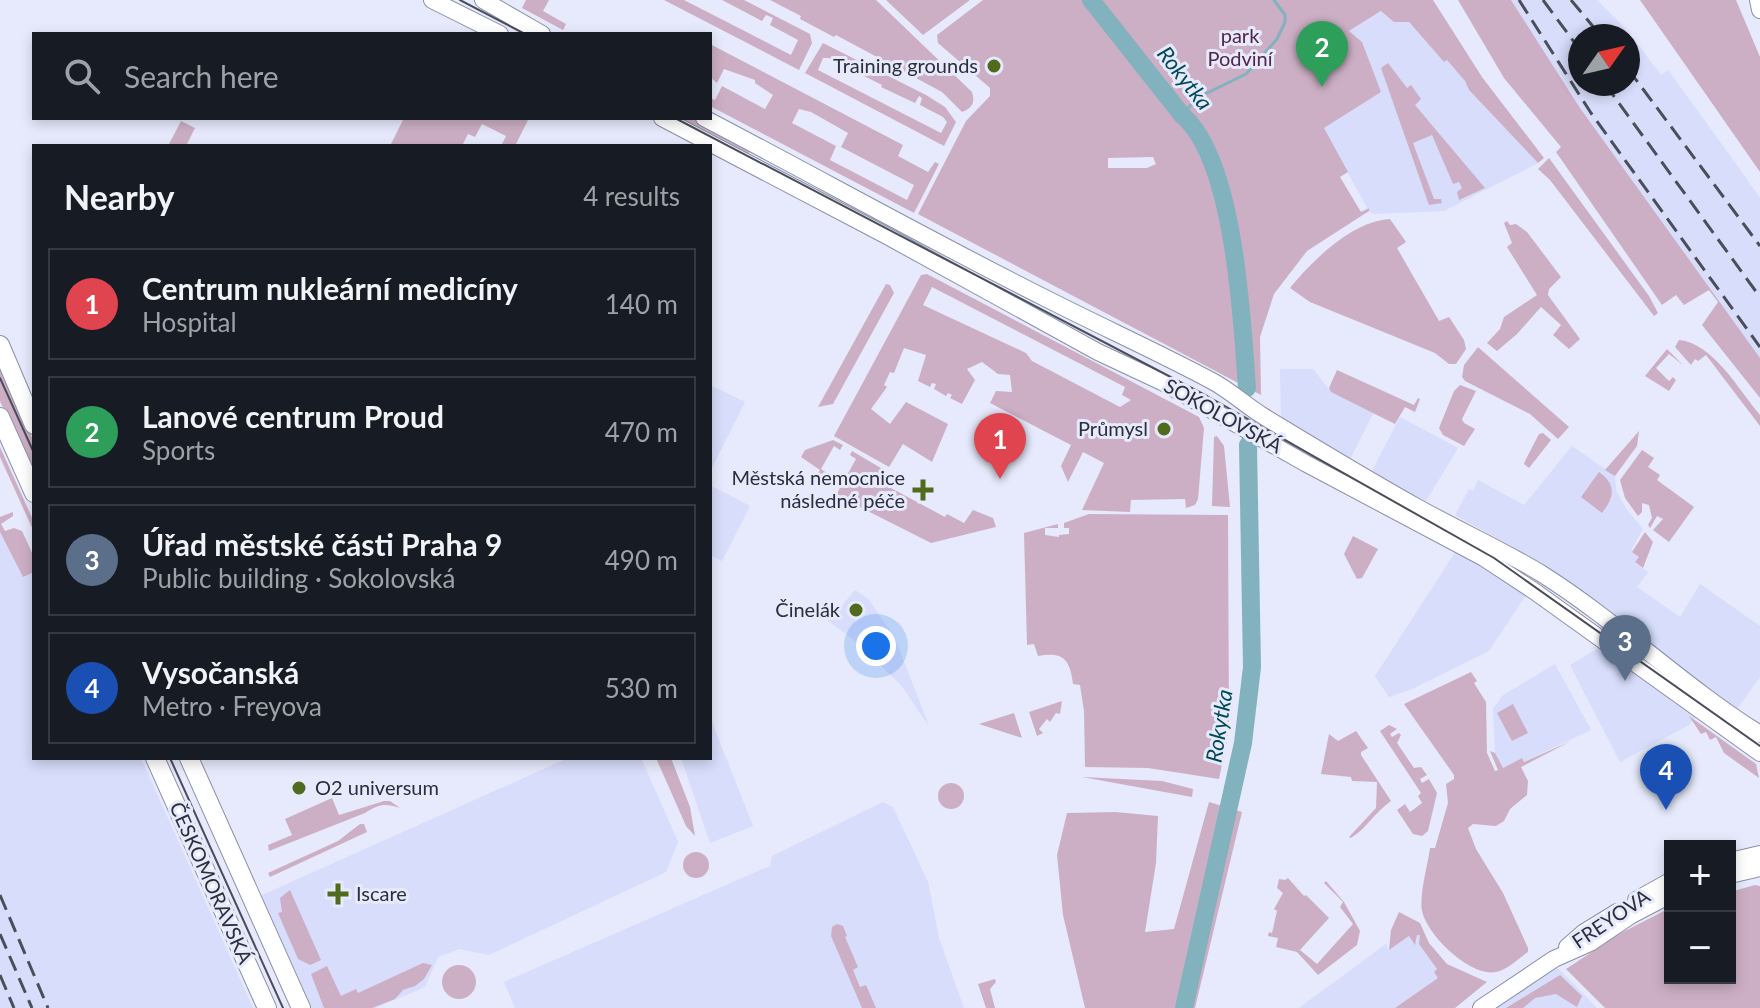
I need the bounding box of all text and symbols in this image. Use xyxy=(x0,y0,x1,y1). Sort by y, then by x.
pin: 2 xyxy=(1296,21,1348,87)
park label: park Podviní xyxy=(1207,23,1274,70)
north arrow xyxy=(1568,24,1640,96)
search box xyxy=(32,32,712,120)
water label: Rokytka xyxy=(1152,40,1219,115)
place label: Training grounds xyxy=(833,53,978,77)
icon: search xyxy=(60,54,104,98)
marker: Training grounds xyxy=(985,57,1003,75)
text: Search here xyxy=(124,58,279,94)
text: Nearby xyxy=(64,176,175,217)
text: 4 results xyxy=(583,180,680,212)
text: Centrum nukleární medicíny xyxy=(142,270,518,306)
text: 1 xyxy=(84,288,100,320)
text: 140 m xyxy=(605,288,678,320)
text: Hospital xyxy=(142,306,237,338)
street label: SOKOLOVSKÁ xyxy=(1160,373,1287,458)
text: Lanové centrum Proud xyxy=(142,398,444,434)
pin: 1 xyxy=(974,413,1026,479)
text: 2 xyxy=(84,416,100,448)
text: 470 m xyxy=(605,416,678,448)
place label: Průmysl xyxy=(1078,416,1148,440)
marker: Průmysl xyxy=(1155,420,1173,438)
text: Sports xyxy=(142,434,215,466)
place label: Městská nemocnice následné péče xyxy=(732,465,905,512)
marker: Městská nemocnice následné péče xyxy=(912,479,934,501)
text: Úřad městské části Praha 9 xyxy=(142,526,502,562)
text: 3 xyxy=(84,544,100,576)
text: 490 m xyxy=(605,544,678,576)
text: Public building · Sokolovská xyxy=(142,562,455,594)
place label: Činelák xyxy=(775,597,841,621)
marker: Činelák xyxy=(847,601,865,619)
pin: 3 xyxy=(1599,615,1651,681)
your location xyxy=(856,626,896,666)
text: Vysočanská xyxy=(142,654,299,690)
text: 4 xyxy=(84,672,100,704)
text: 530 m xyxy=(605,672,678,704)
water label: Rokytka xyxy=(1199,688,1238,764)
text: Metro · Freyova xyxy=(142,690,322,722)
pin: 4 xyxy=(1640,744,1692,810)
place label: O2 universum xyxy=(315,775,439,799)
marker: O2 universum xyxy=(290,779,308,797)
street label: ČESKOMORAVSKÁ xyxy=(165,798,259,968)
map controls xyxy=(1664,840,1736,984)
button: + xyxy=(1664,840,1736,912)
place label: Iscare xyxy=(356,881,407,905)
marker: Iscare xyxy=(327,883,349,905)
street label: FREYOVA xyxy=(1567,883,1654,953)
button: − xyxy=(1664,912,1736,984)

